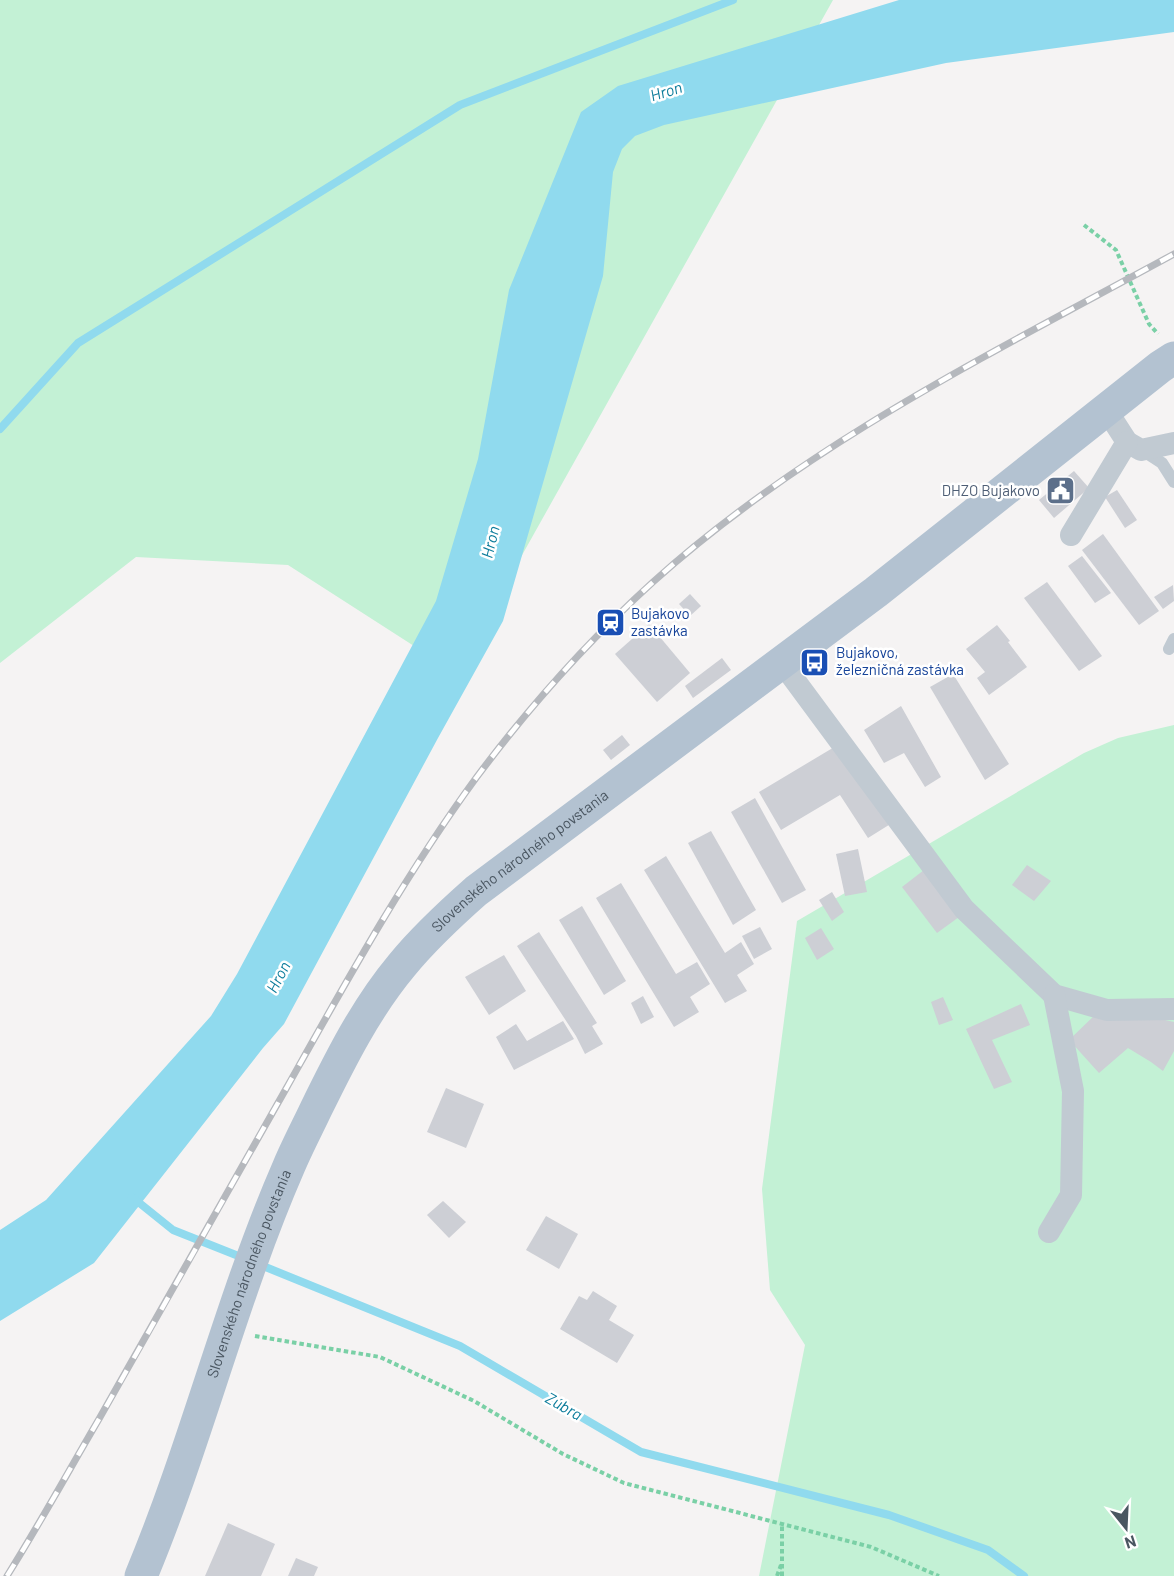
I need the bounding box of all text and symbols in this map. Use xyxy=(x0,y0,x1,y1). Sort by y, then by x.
water label: Hron xyxy=(648,77,684,104)
public building icon: DHZO Bujakovo xyxy=(1045,475,1077,507)
place label: DHZO Bujakovo xyxy=(942,481,1040,499)
water label: Hron xyxy=(476,524,503,560)
place label: Bujakovo zastávka xyxy=(631,604,690,639)
station icon: Bujakovo zastávka xyxy=(594,607,626,639)
place label: Bujakovo, železničná zastávka xyxy=(836,643,964,678)
bus stop icon: Bujakovo, železničná zastávka xyxy=(799,646,831,678)
street label: Slovenského národného povstania xyxy=(427,785,611,935)
water label: Hron xyxy=(262,958,294,996)
street label: Slovenského národného povstania xyxy=(203,1167,294,1380)
water label: Zúbra xyxy=(543,1388,586,1424)
north arrow xyxy=(1096,1498,1156,1558)
text: N xyxy=(1123,1532,1139,1553)

